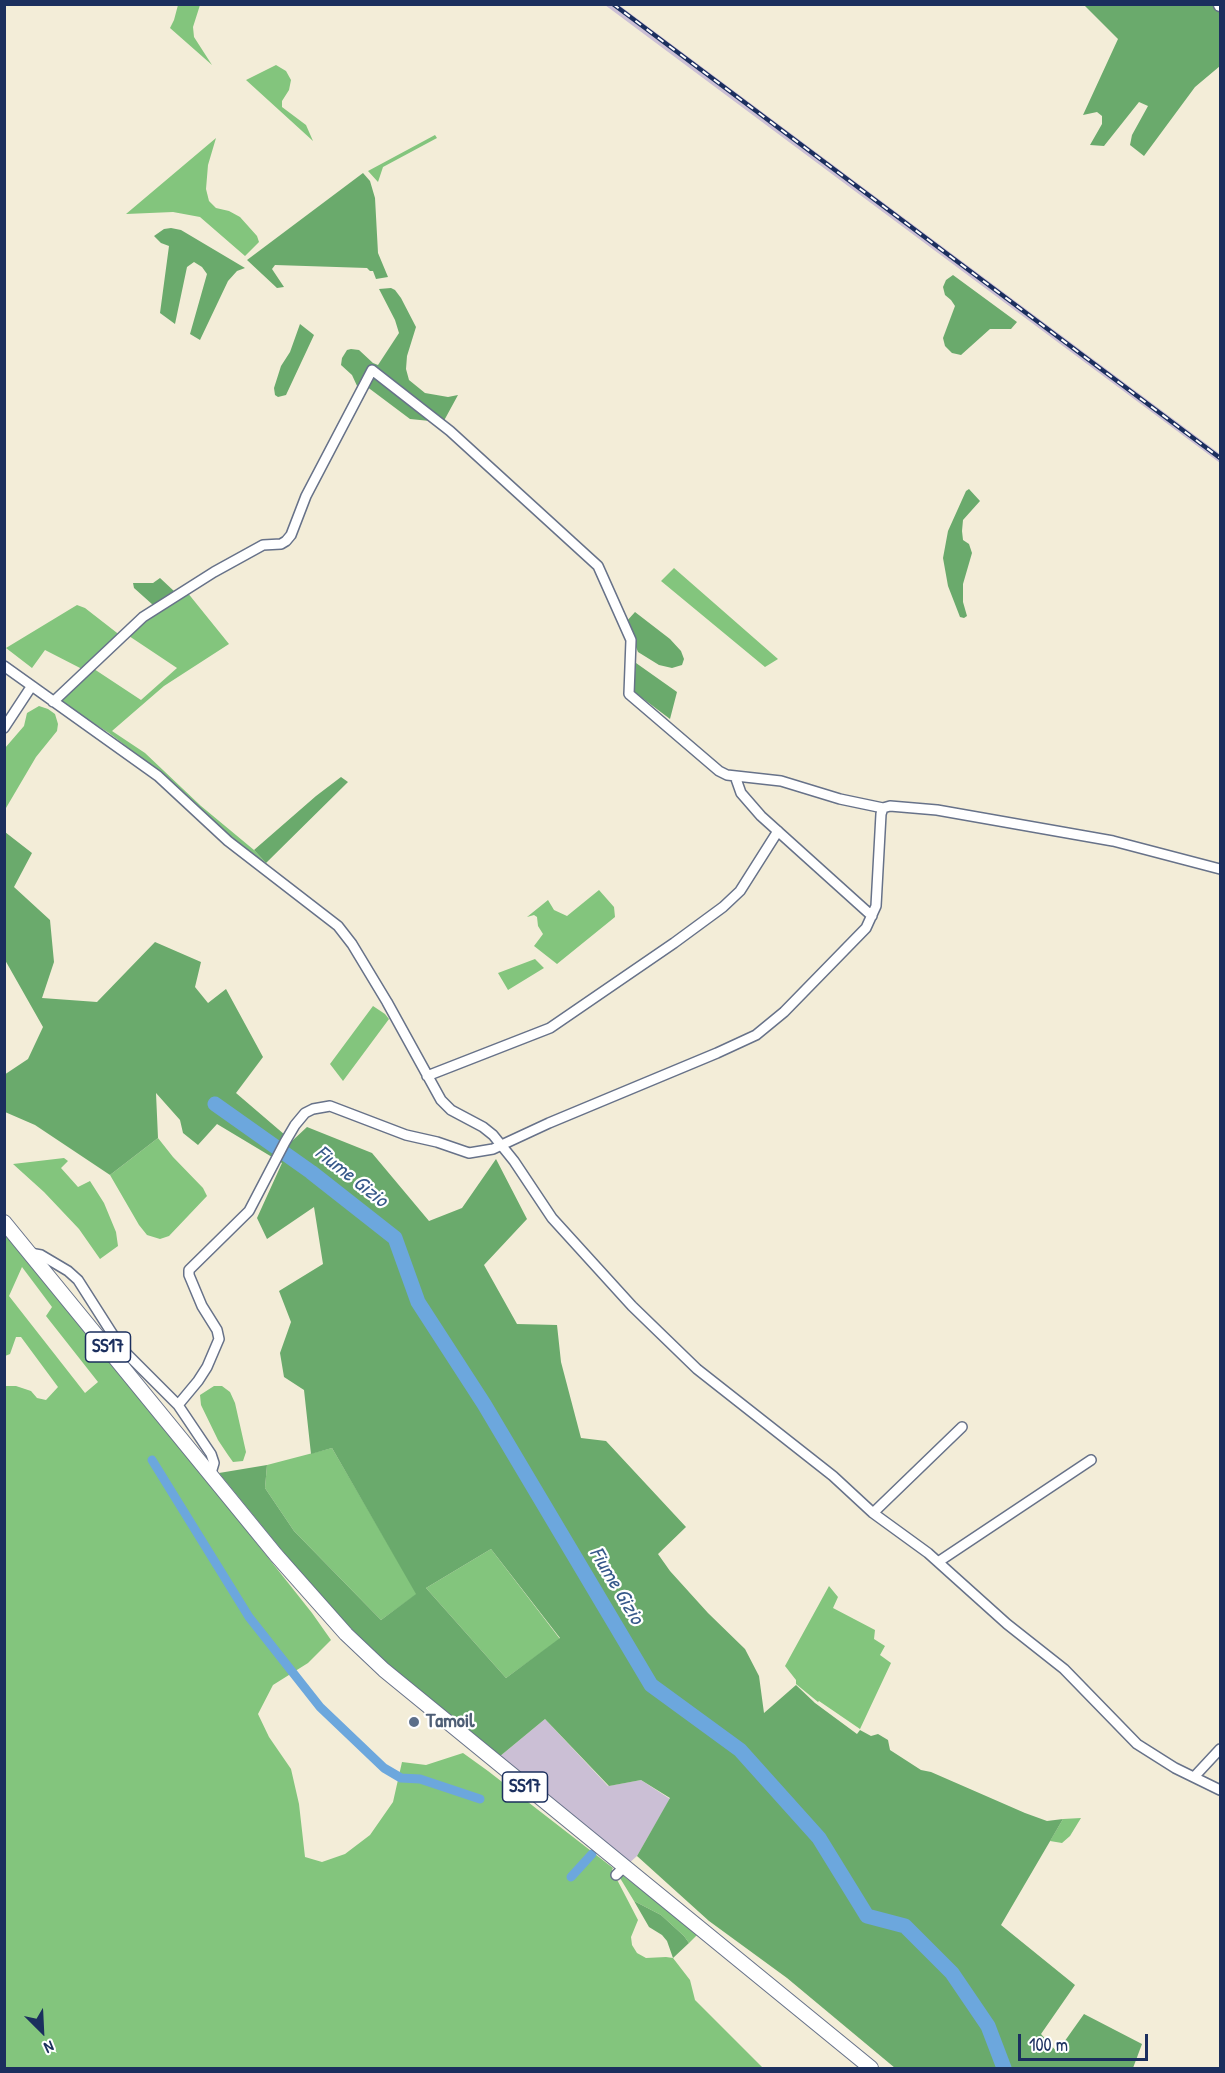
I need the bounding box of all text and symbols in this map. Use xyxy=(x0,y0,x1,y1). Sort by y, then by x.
water label: Fiume Gizio xyxy=(310,1141,392,1213)
road number: SS17 xyxy=(86,1332,130,1362)
water label: Fiume Gizio xyxy=(583,1543,649,1629)
place label: Tamoil xyxy=(426,1710,475,1734)
marker: Tamoil xyxy=(407,1715,421,1729)
road number: SS17 xyxy=(502,1772,548,1802)
north arrow xyxy=(12,2001,72,2061)
scale bar xyxy=(1021,2022,1152,2060)
text: 100 m xyxy=(1029,2032,1068,2057)
text: N xyxy=(41,2036,58,2059)

